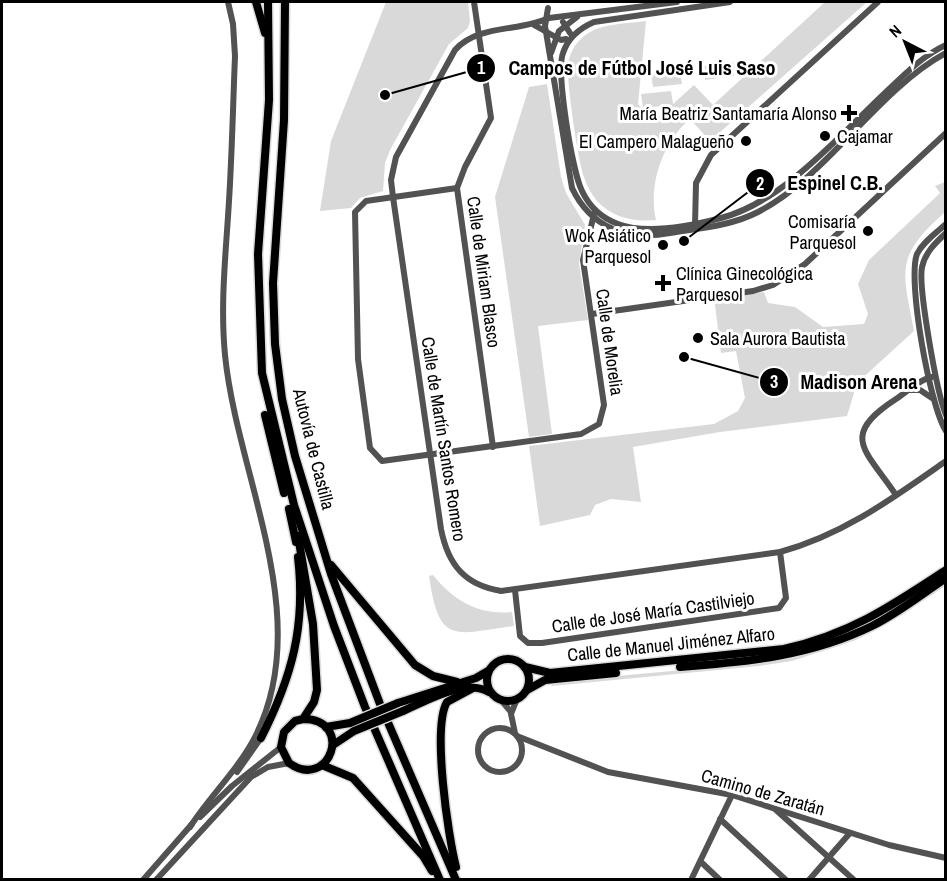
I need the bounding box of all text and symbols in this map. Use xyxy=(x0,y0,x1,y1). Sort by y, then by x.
north arrow xyxy=(875,12,935,72)
text: N xyxy=(884,20,906,42)
callout: Campos de Fútbol José Luis Saso xyxy=(466,49,787,87)
text: Campos de Fútbol José Luis Saso xyxy=(508,54,776,81)
text: 1 xyxy=(477,55,486,80)
place label: María Beatriz Santamaría Alonso xyxy=(620,101,837,126)
marker: María Beatriz Santamaría Alonso xyxy=(842,106,856,120)
place label: Cajamar xyxy=(837,124,893,149)
place label: El Campero Malagueño xyxy=(579,129,734,154)
marker: Cajamar xyxy=(818,129,832,143)
marker: El Campero Malagueño xyxy=(739,134,753,148)
callout: Espinel C.B. xyxy=(745,164,895,202)
text: Espinel C.B. xyxy=(787,169,883,196)
text: 2 xyxy=(756,171,764,196)
street label: Calle de Miriam Blasco xyxy=(461,195,507,349)
place label: Comisaría Parquesol xyxy=(788,209,856,255)
place label: Wok Asiático Parquesol xyxy=(565,223,651,269)
marker: Comisaría Parquesol xyxy=(861,224,875,238)
marker: Wok Asiático Parquesol xyxy=(656,238,670,252)
place label: Clínica Ginecológica Parquesol xyxy=(676,261,813,307)
marker: Clínica Ginecológica Parquesol xyxy=(654,274,672,292)
street label: Calle de Morelia xyxy=(590,287,630,397)
place label: Sala Aurora Bautista xyxy=(710,326,845,351)
marker: Sala Aurora Bautista xyxy=(691,331,705,345)
street label: Calle de Martín Santos Romero xyxy=(415,335,473,543)
callout: Madison Arena xyxy=(759,363,930,401)
text: Madison Arena xyxy=(801,368,917,395)
text: 3 xyxy=(770,369,778,394)
street label: Autovía de Castilla xyxy=(287,385,341,512)
street label: Calle de José María Castilviejo xyxy=(550,585,756,639)
street label: Calle de Manuel Jiménez Alfaro xyxy=(566,621,776,667)
street label: Camino de Zaratán xyxy=(698,762,828,822)

